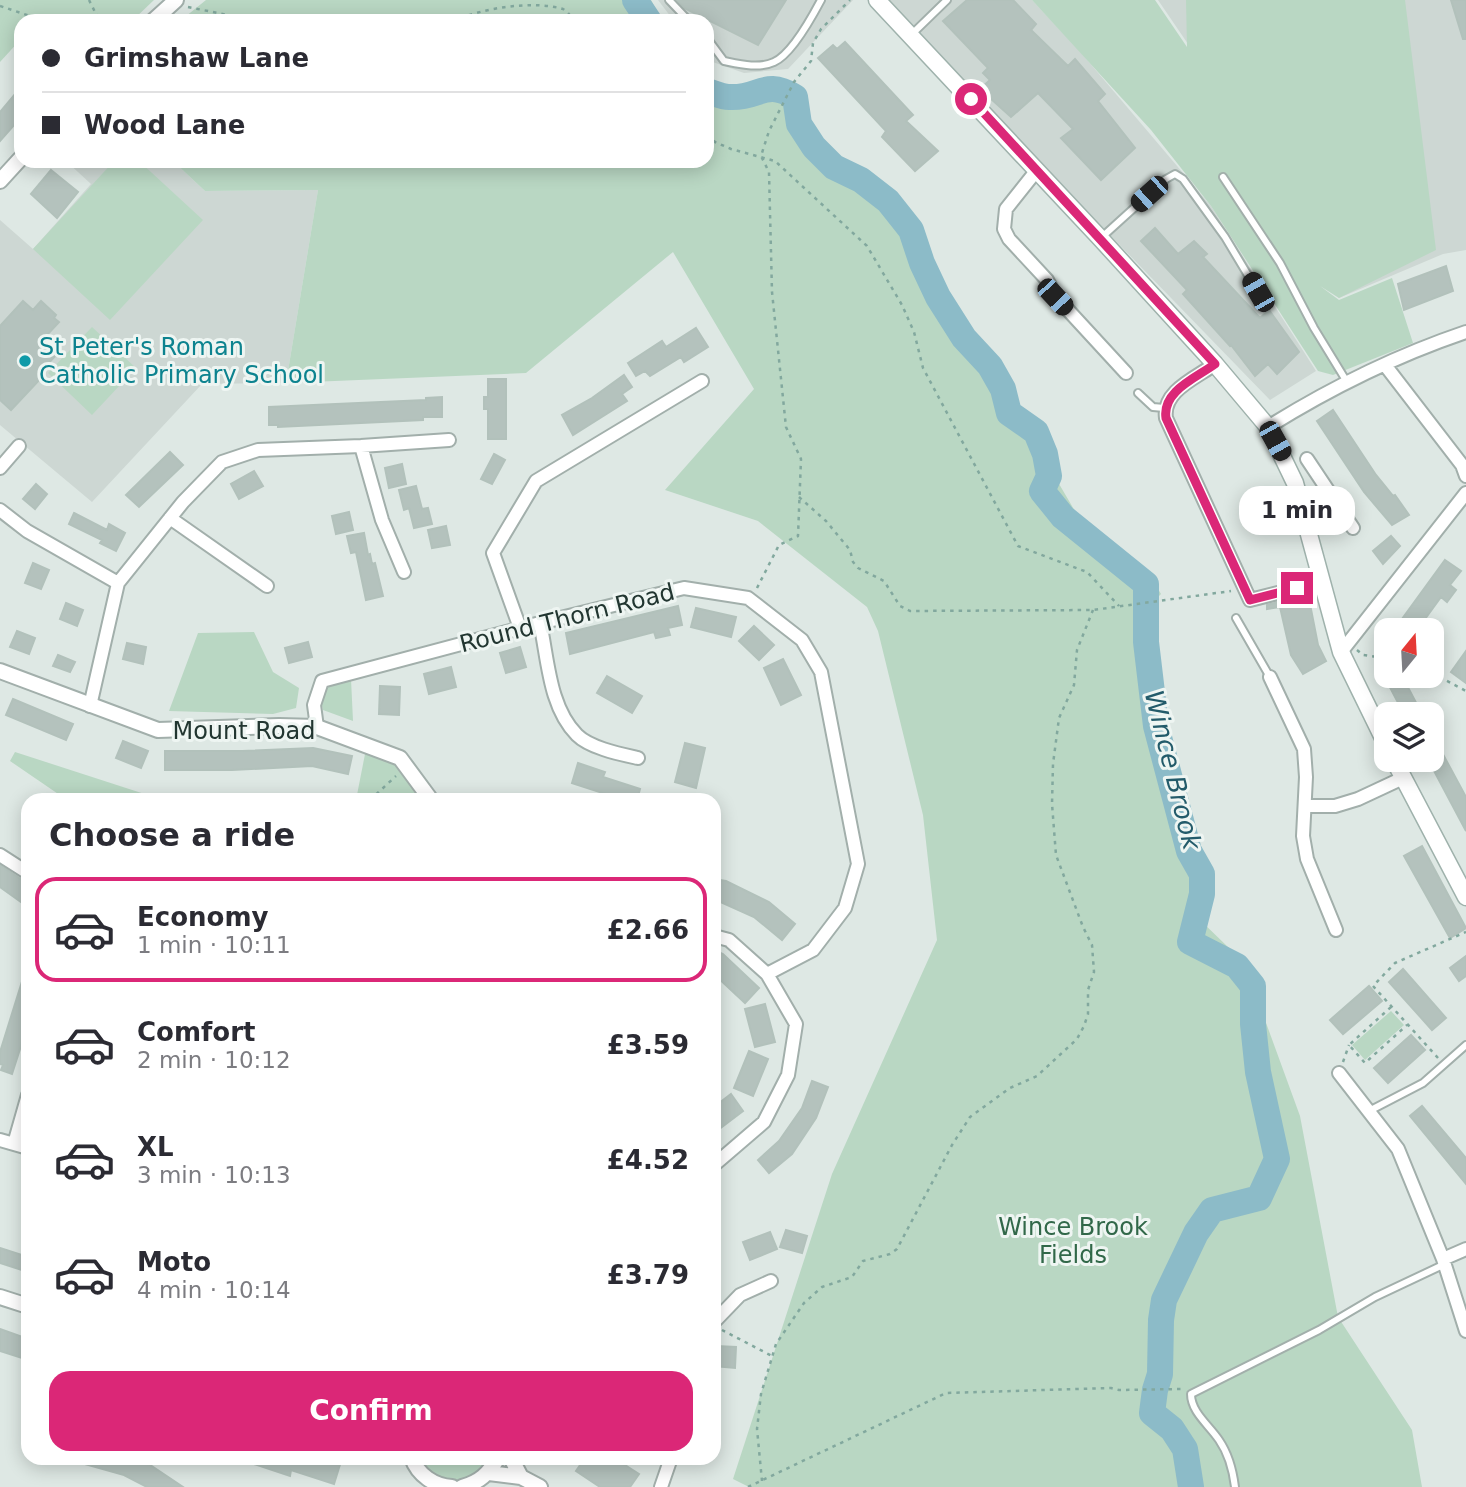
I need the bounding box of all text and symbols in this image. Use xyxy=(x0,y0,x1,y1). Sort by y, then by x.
text: Grimshaw Lane xyxy=(84,43,309,73)
route start xyxy=(955,83,987,115)
text: Wood Lane xyxy=(84,110,245,140)
car xyxy=(1127,172,1172,216)
car xyxy=(1239,269,1278,315)
car xyxy=(1033,274,1078,320)
place label: St Peter's Roman Catholic Primary School xyxy=(39,333,324,389)
marker: St Peter's Roman Catholic Primary School xyxy=(17,353,33,369)
car xyxy=(1256,418,1295,464)
callout: 1 min xyxy=(1239,486,1355,536)
text: 1 min xyxy=(1261,497,1333,523)
route end xyxy=(1281,572,1313,604)
street label: Round Thorn Road xyxy=(457,578,677,658)
north arrow xyxy=(1374,618,1444,688)
map controls xyxy=(1374,618,1444,772)
water label: Wince Brook xyxy=(1139,687,1208,854)
button: layers xyxy=(1374,702,1444,772)
street label: Mount Road xyxy=(172,717,316,745)
text: Choose a ride xyxy=(49,816,295,854)
icon: car xyxy=(53,898,116,961)
text: Economy xyxy=(137,902,268,932)
text: £2.66 xyxy=(607,915,689,945)
text: 1 min · 10:11 xyxy=(137,932,291,958)
icon: car xyxy=(53,1013,116,1076)
text: Comfort xyxy=(137,1017,255,1047)
text: £3.59 xyxy=(607,1030,689,1060)
text: 2 min · 10:12 xyxy=(137,1047,291,1073)
icon: car xyxy=(53,1128,116,1191)
text: XL xyxy=(137,1132,174,1162)
text: £4.52 xyxy=(607,1145,689,1175)
text: 3 min · 10:13 xyxy=(137,1162,291,1188)
park label: Wince Brook Fields xyxy=(998,1213,1148,1269)
icon: car xyxy=(53,1243,116,1306)
text: Moto xyxy=(137,1247,211,1277)
text: £3.79 xyxy=(607,1260,689,1290)
text: 4 min · 10:14 xyxy=(137,1277,291,1303)
button: Confirm xyxy=(49,1371,693,1451)

